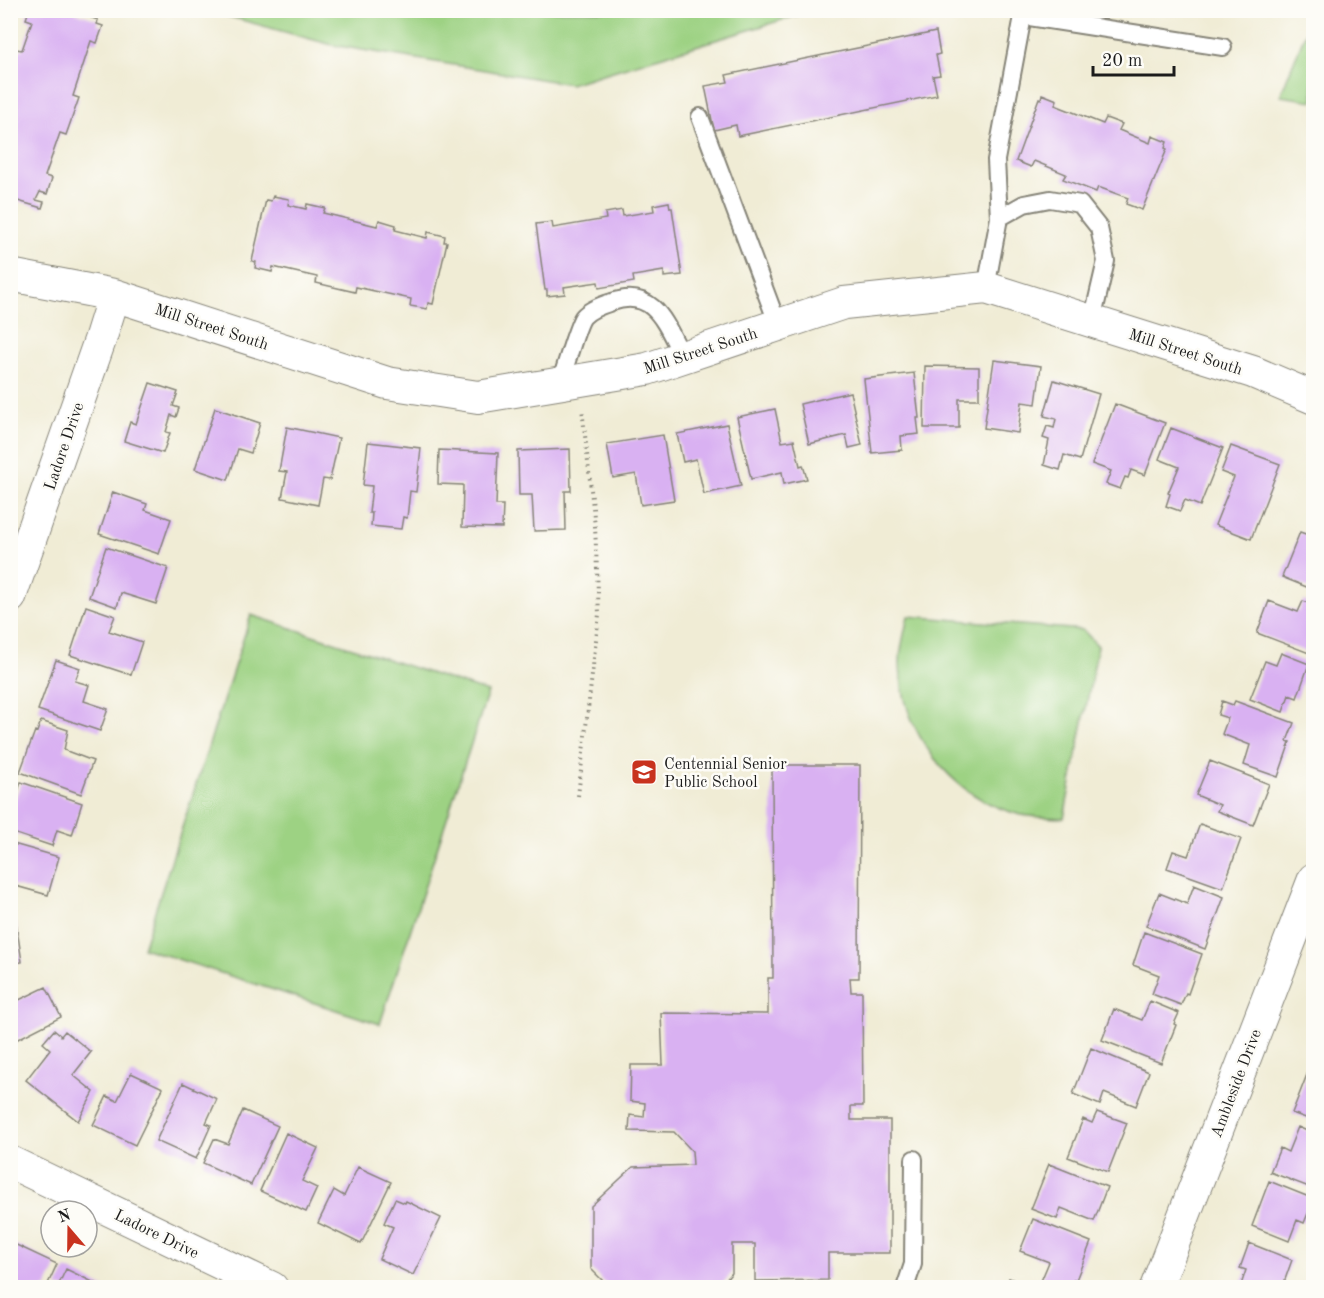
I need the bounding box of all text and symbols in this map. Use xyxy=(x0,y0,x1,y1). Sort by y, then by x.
scale bar xyxy=(1093,39,1174,77)
text: 20 m xyxy=(1102,52,1142,70)
street label: Mill Street South xyxy=(153,302,270,354)
street label: Mill Street South xyxy=(642,326,760,378)
street label: Mill Street South xyxy=(1127,327,1244,379)
street label: Ladore Drive xyxy=(42,401,87,493)
school or university icon: Centennial Senior Public School xyxy=(629,757,659,787)
place label: Centennial Senior Public School xyxy=(664,757,787,791)
street label: Ambleside Drive xyxy=(1209,1027,1265,1140)
north arrow xyxy=(39,1199,99,1259)
text: N xyxy=(56,1207,74,1226)
street label: Ladore Drive xyxy=(111,1207,201,1262)

